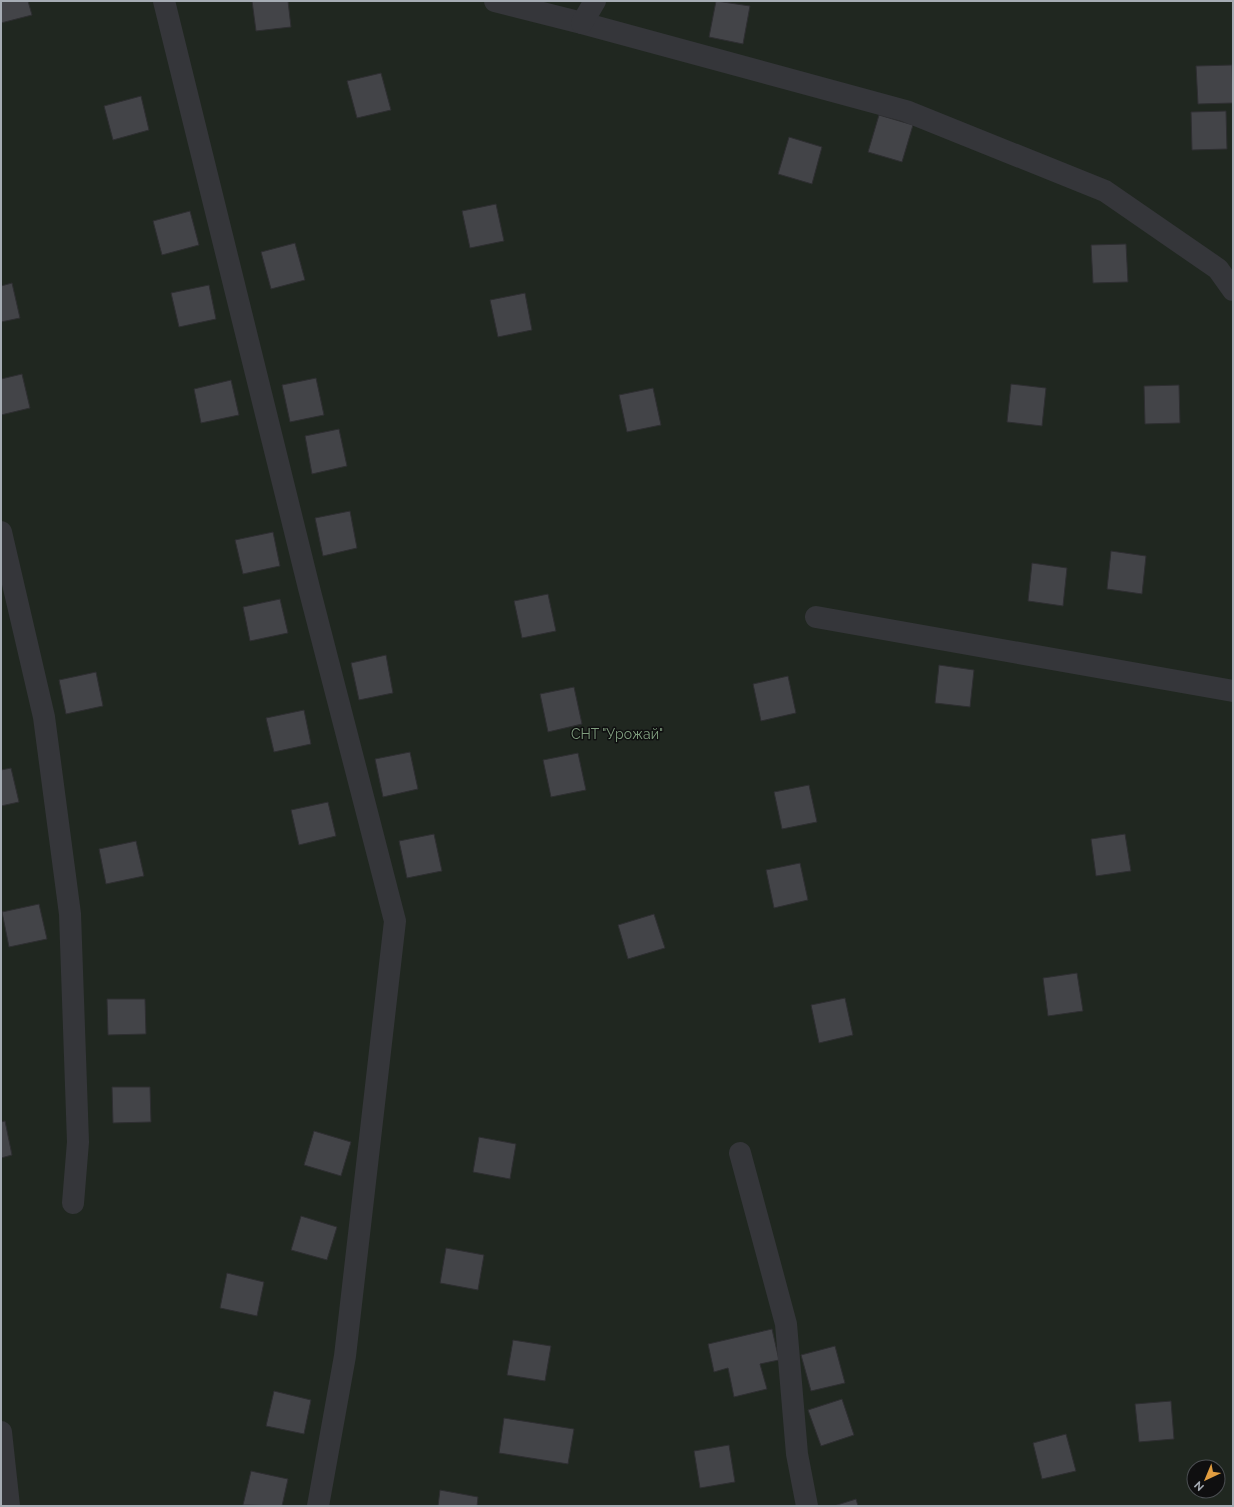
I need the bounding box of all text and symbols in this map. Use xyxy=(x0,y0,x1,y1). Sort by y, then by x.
park label: СНТ "Урожай" xyxy=(571,726,663,742)
north arrow xyxy=(1186,1459,1226,1499)
text: N xyxy=(1192,1478,1207,1493)

